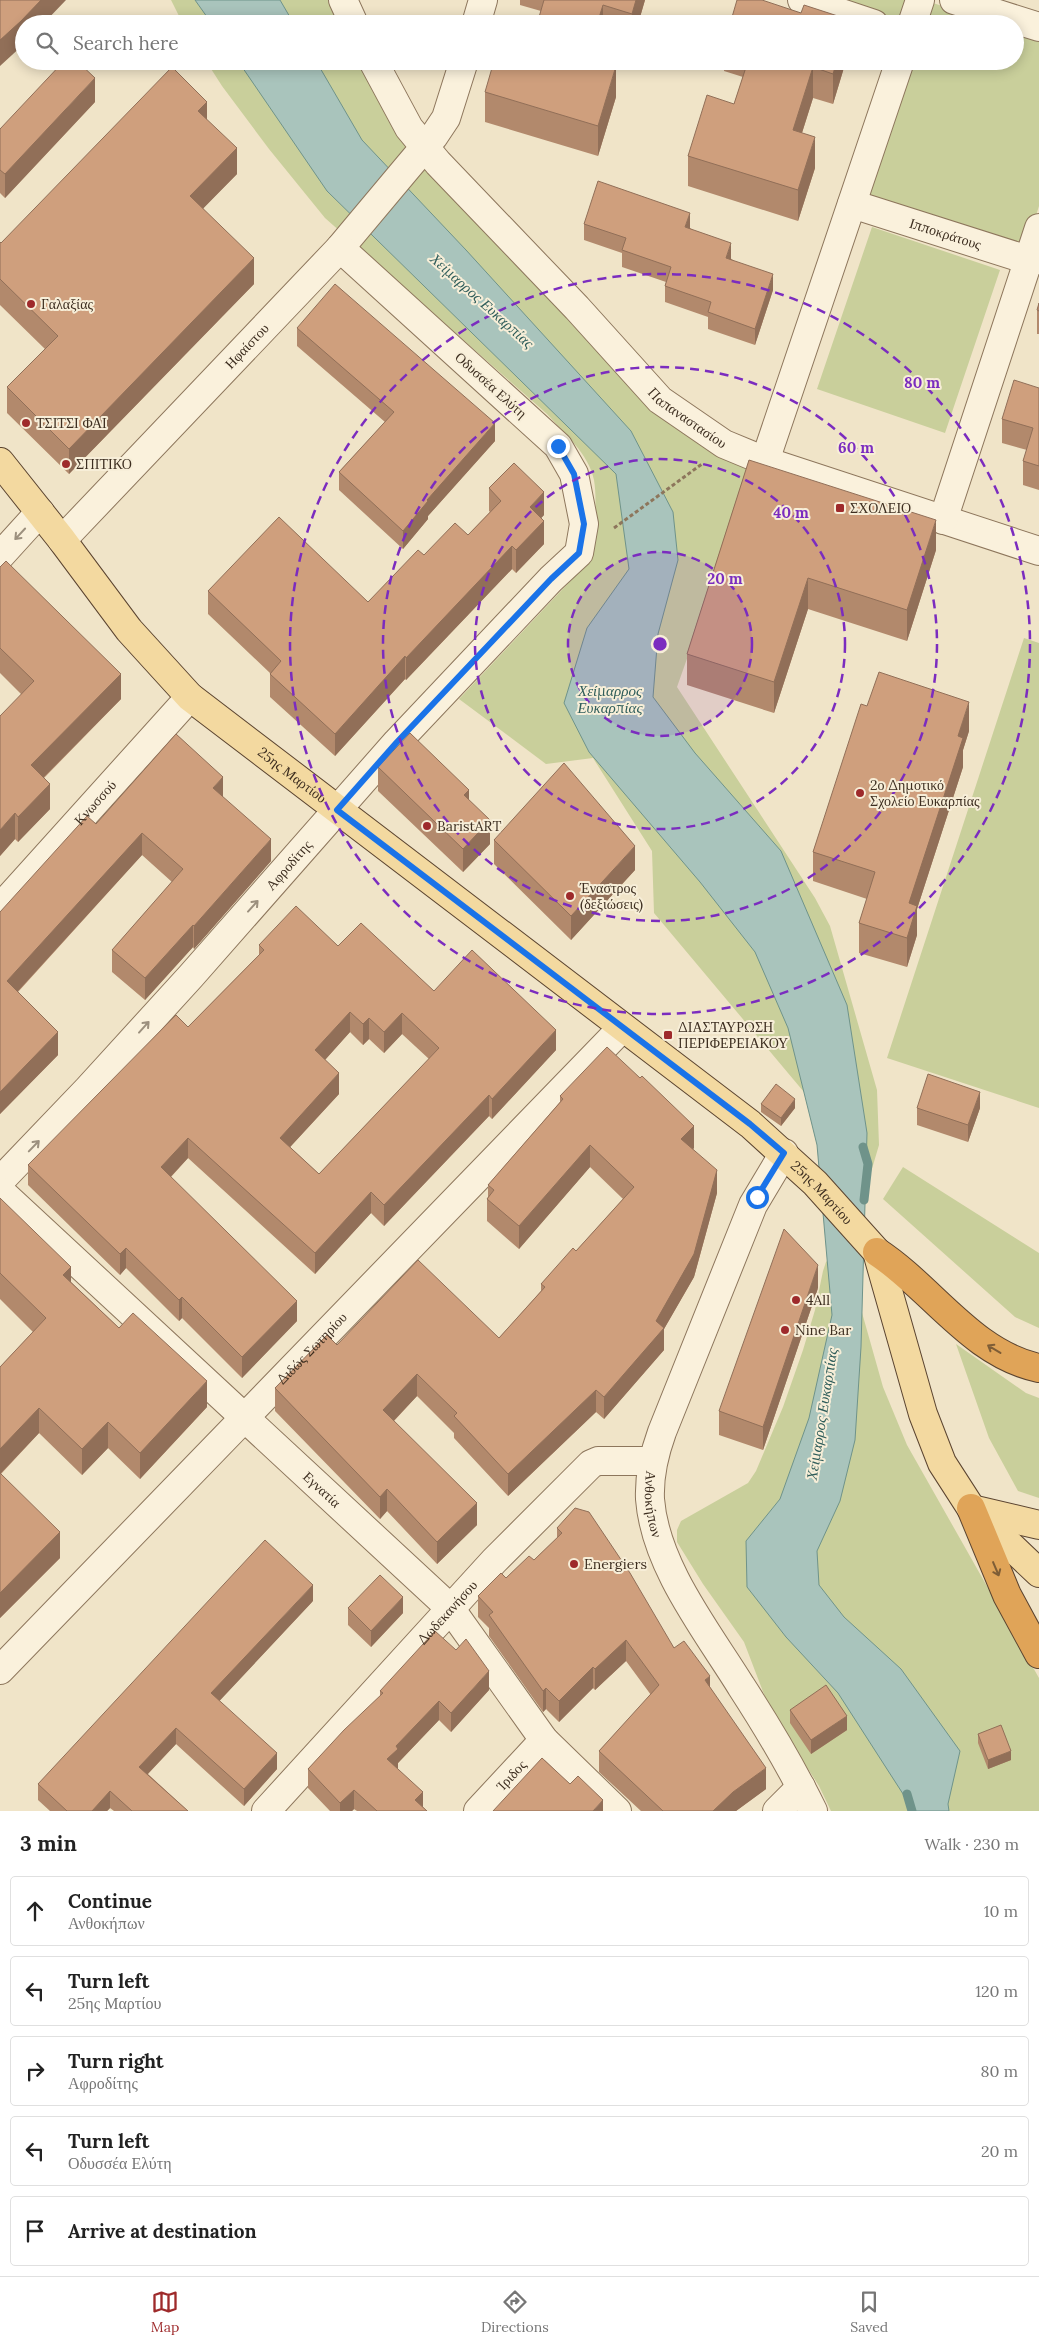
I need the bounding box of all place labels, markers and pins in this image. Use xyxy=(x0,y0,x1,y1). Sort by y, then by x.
place label: Γαλαξίας xyxy=(41,295,93,313)
marker: Γαλαξίας xyxy=(25,298,37,310)
place label: ΤΣΙΤΣΙ ΦΑΙ xyxy=(36,414,107,432)
marker: ΤΣΙΤΣΙ ΦΑΙ xyxy=(20,417,32,429)
place label: ΣΠΙΤΙΚΟ xyxy=(76,455,132,473)
marker: ΣΠΙΤΙΚΟ xyxy=(60,458,72,470)
place label: ΣΧΟΛΕΙΟ xyxy=(850,499,911,517)
marker: ΣΧΟΛΕΙΟ xyxy=(834,502,846,514)
centre of rings xyxy=(651,635,669,653)
place label: 2ο Δημοτικό Σχολείο Ευκαρπίας xyxy=(870,776,980,810)
marker: 2ο Δημοτικό Σχολείο Ευκαρπίας xyxy=(854,787,866,799)
place label: BaristART xyxy=(437,817,501,835)
marker: BaristART xyxy=(421,820,433,832)
place label: Έναστρος (δεξιώσεις) xyxy=(579,879,643,913)
marker: Έναστρος (δεξιώσεις) xyxy=(564,890,576,902)
place label: ΔΙΑΣΤΑΥΡΩΣΗ ΠΕΡΙΦΕΡΕΙΑΚΟΥ xyxy=(678,1018,788,1052)
marker: ΔΙΑΣΤΑΥΡΩΣΗ ΠΕΡΙΦΕΡΕΙΑΚΟΥ xyxy=(662,1029,674,1041)
place label: 4All xyxy=(806,1291,830,1309)
marker: 4All xyxy=(790,1294,802,1306)
place label: Nine Bar xyxy=(795,1321,851,1339)
marker: Nine Bar xyxy=(779,1324,791,1336)
place label: Energiers xyxy=(584,1555,647,1573)
marker: Energiers xyxy=(568,1558,580,1570)

